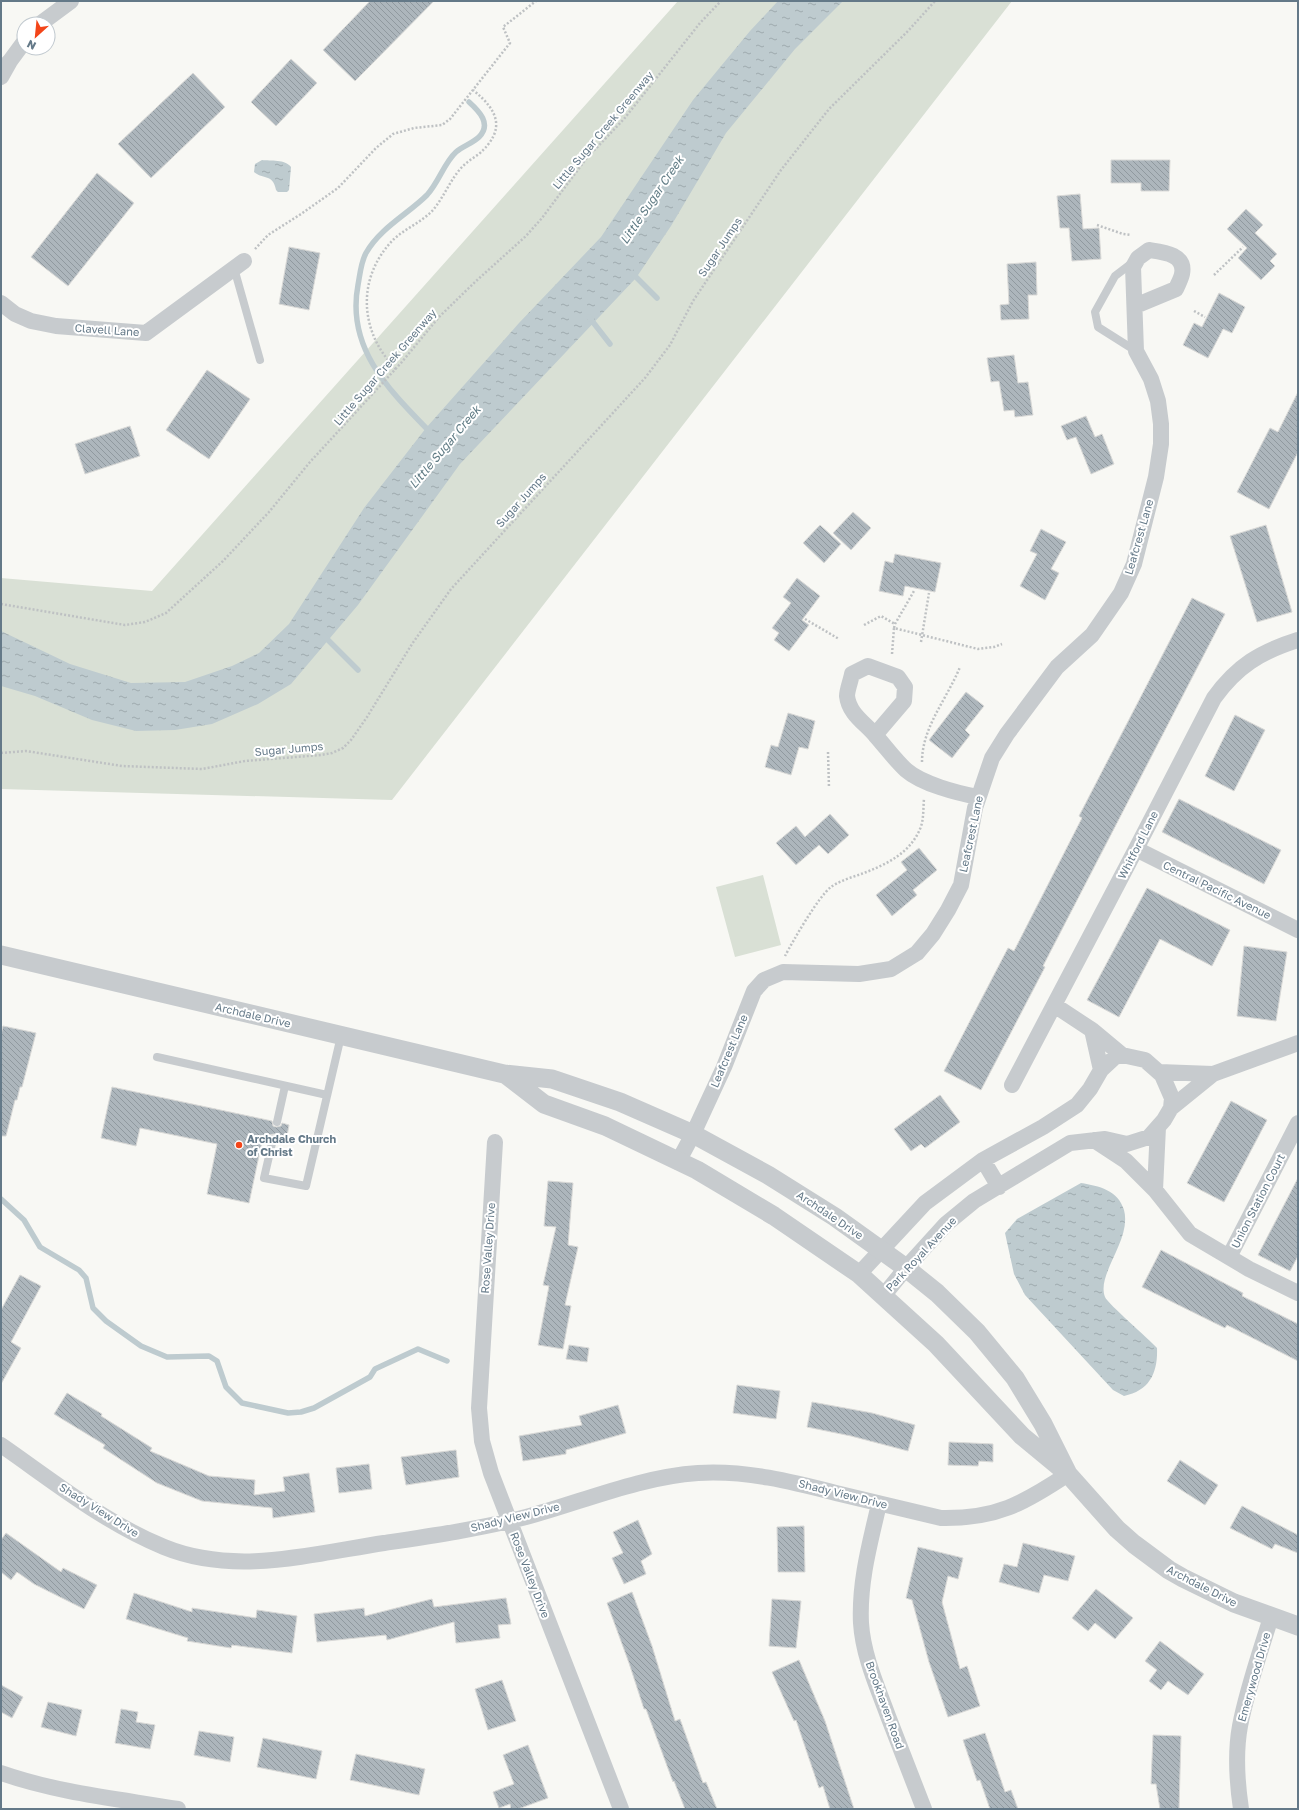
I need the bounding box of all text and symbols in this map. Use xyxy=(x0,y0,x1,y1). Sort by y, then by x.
north arrow xyxy=(16,16,56,56)
text: N xyxy=(25,38,38,53)
street label: Little Sugar Creek Greenway xyxy=(550,68,656,191)
water label: Little Sugar Creek xyxy=(616,152,687,247)
street label: Sugar Jumps xyxy=(695,214,744,279)
street label: Little Sugar Creek Greenway xyxy=(331,306,439,427)
street label: Clavell Lane xyxy=(74,321,140,338)
water label: Little Sugar Creek xyxy=(406,401,484,491)
street label: Sugar Jumps xyxy=(493,470,549,530)
street label: Leafcrest Lane xyxy=(1122,498,1156,576)
street label: Sugar Jumps xyxy=(254,739,324,758)
street label: Leafcrest Lane xyxy=(956,794,985,873)
street label: Whitford Lane xyxy=(1115,809,1160,881)
street label: Central Pacific Avenue xyxy=(1161,858,1273,921)
street label: Archdale Drive xyxy=(214,1000,292,1030)
street label: Leafcrest Lane xyxy=(707,1012,750,1089)
place label: Archdale Church of Christ xyxy=(247,1132,336,1158)
marker: Archdale Church of Christ xyxy=(234,1140,244,1150)
street label: Union Station Court xyxy=(1228,1151,1287,1250)
street label: Archdale Drive xyxy=(795,1188,866,1242)
street label: Rose Valley Drive xyxy=(478,1202,497,1294)
street label: Park Royal Avenue xyxy=(883,1214,959,1294)
street label: Shady View Drive xyxy=(797,1476,889,1511)
street label: Shady View Drive xyxy=(57,1480,141,1539)
street label: Shady View Drive xyxy=(469,1499,561,1534)
street label: Rose Valley Drive xyxy=(508,1530,553,1620)
street label: Archdale Drive xyxy=(1165,1562,1240,1609)
street label: Emerywood Drive xyxy=(1235,1631,1273,1723)
street label: Brookhaven Road xyxy=(864,1659,907,1751)

